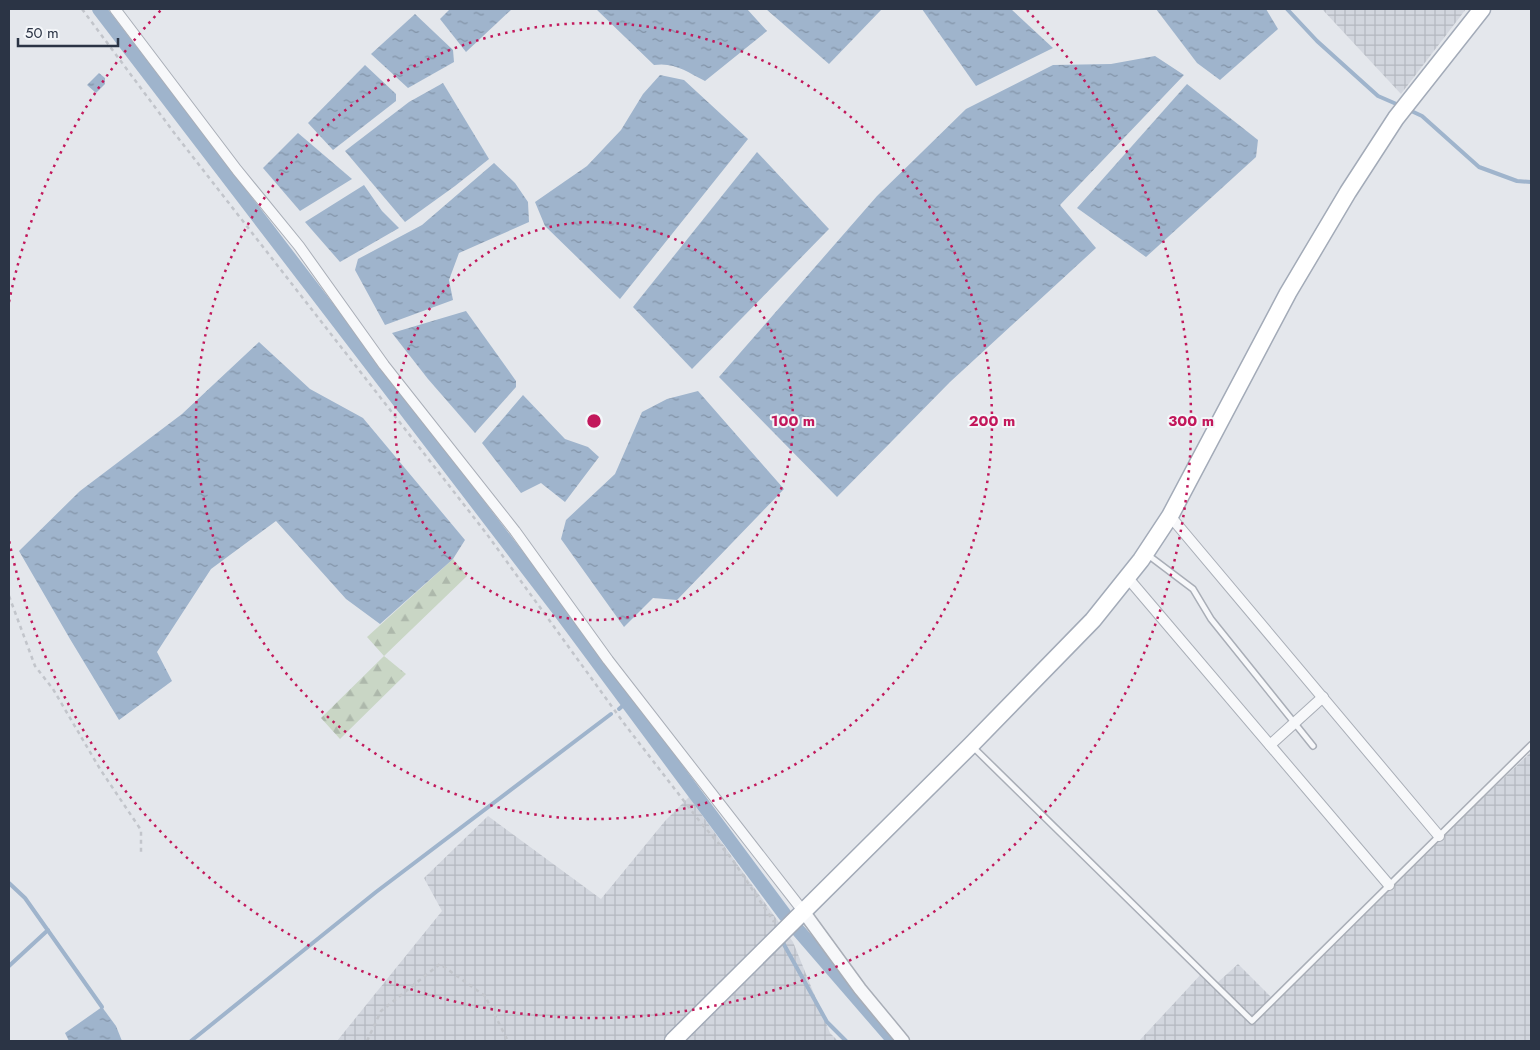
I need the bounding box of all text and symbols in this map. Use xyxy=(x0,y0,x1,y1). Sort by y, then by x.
scale bar xyxy=(18,15,118,47)
text: 50 m xyxy=(25,22,59,44)
text: 100 m xyxy=(771,410,815,432)
text: 200 m xyxy=(969,410,1015,432)
text: 300 m xyxy=(1168,410,1214,432)
centre of rings xyxy=(585,412,603,430)

